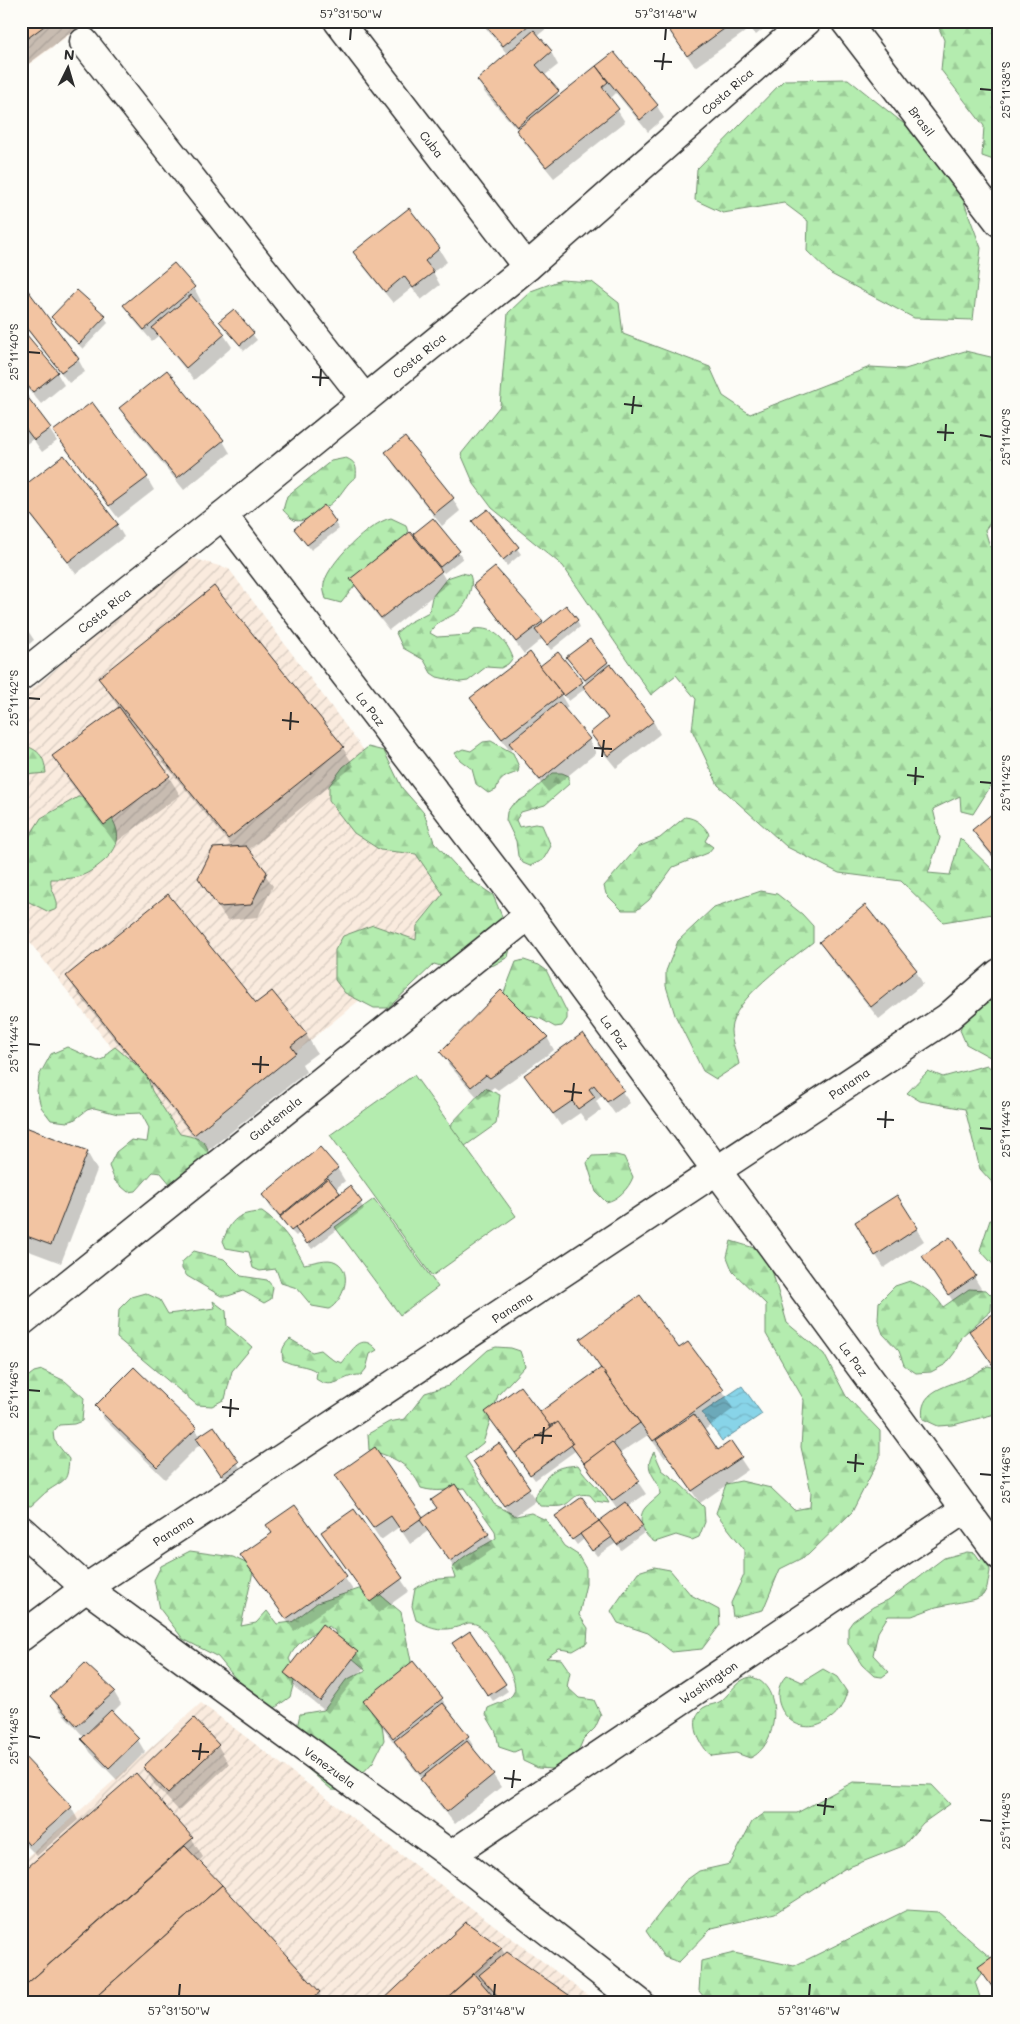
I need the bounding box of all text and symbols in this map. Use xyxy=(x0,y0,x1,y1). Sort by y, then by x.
text: 57°31'50"W xyxy=(320,5,382,21)
text: 57°31'48"W xyxy=(635,5,697,21)
north arrow xyxy=(42,42,92,92)
text: N xyxy=(63,45,75,64)
text: 25°11'38"S xyxy=(997,61,1013,118)
street label: Costa Rica xyxy=(698,64,756,118)
street label: Brasil xyxy=(906,103,938,139)
street label: Cuba xyxy=(416,127,448,161)
text: 25°11'40"S xyxy=(5,323,21,381)
street label: Costa Rica xyxy=(389,329,449,381)
text: 25°11'40"S xyxy=(997,408,1013,466)
street label: Costa Rica xyxy=(74,584,134,636)
text: 25°11'42"S xyxy=(5,670,21,726)
street label: La Paz xyxy=(353,689,389,730)
text: 25°11'42"S xyxy=(997,755,1013,811)
street label: La Paz xyxy=(597,1011,633,1053)
text: 25°11'44"S xyxy=(5,1015,21,1072)
street label: Panama xyxy=(825,1064,873,1102)
street label: Guatemala xyxy=(245,1092,305,1144)
text: 25°11'44"S xyxy=(997,1100,1013,1157)
street label: Panama xyxy=(488,1288,536,1326)
street label: La Paz xyxy=(836,1338,872,1380)
text: 25°11'46"S xyxy=(5,1361,21,1418)
text: 25°11'46"S xyxy=(997,1446,1013,1503)
street label: Panama xyxy=(149,1511,197,1549)
street label: Washington xyxy=(676,1657,740,1707)
text: 25°11'48"S xyxy=(5,1707,21,1764)
street label: Venezuela xyxy=(301,1743,359,1791)
text: 25°11'48"S xyxy=(997,1792,1013,1849)
text: 57°31'50"W xyxy=(148,2002,210,2018)
text: 57°31'48"W xyxy=(463,2002,525,2018)
text: 57°31'46"W xyxy=(778,2002,840,2018)

